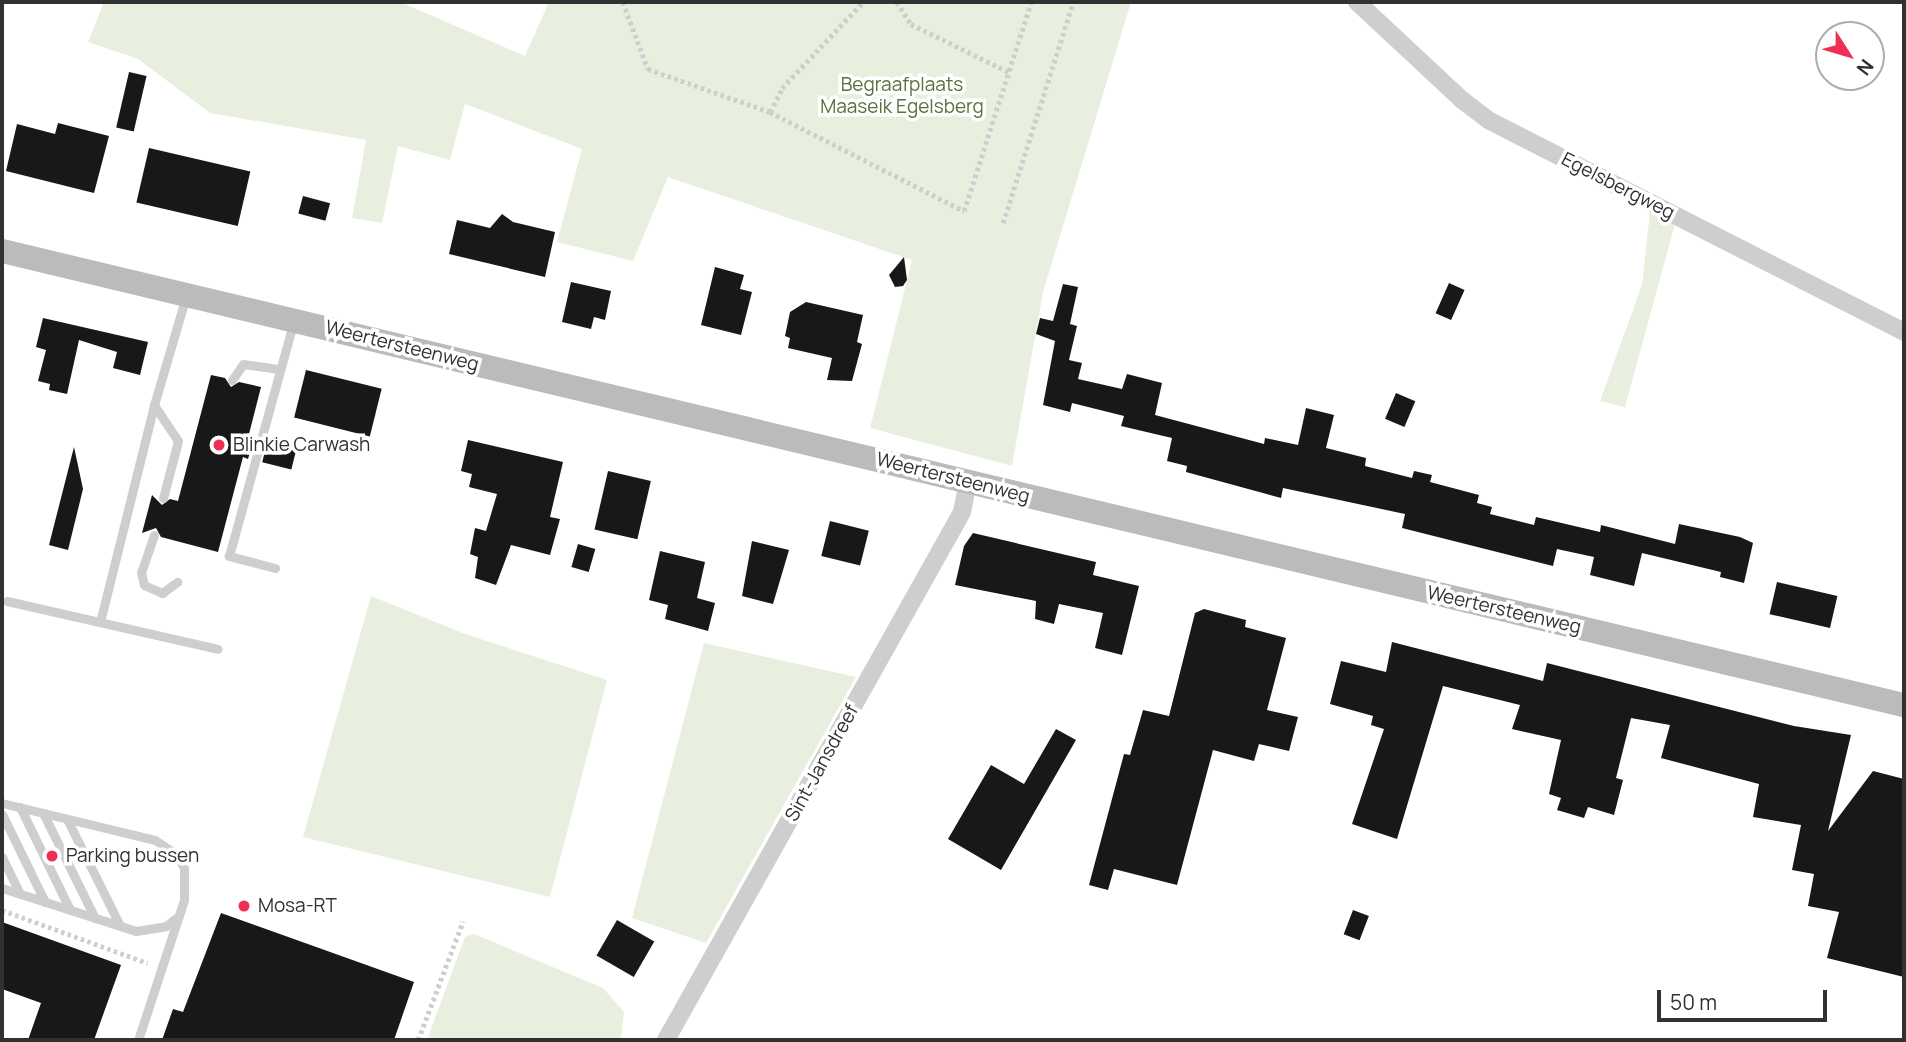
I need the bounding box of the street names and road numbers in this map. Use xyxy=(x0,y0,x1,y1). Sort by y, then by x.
street label: Egelsbergweg xyxy=(1557,148,1679,224)
street label: Weertersteenweg xyxy=(323,316,481,376)
street label: Weertersteenweg xyxy=(874,448,1032,508)
street label: Weertersteenweg xyxy=(1425,581,1583,639)
street label: Sint-Jansdreef xyxy=(781,701,863,825)

